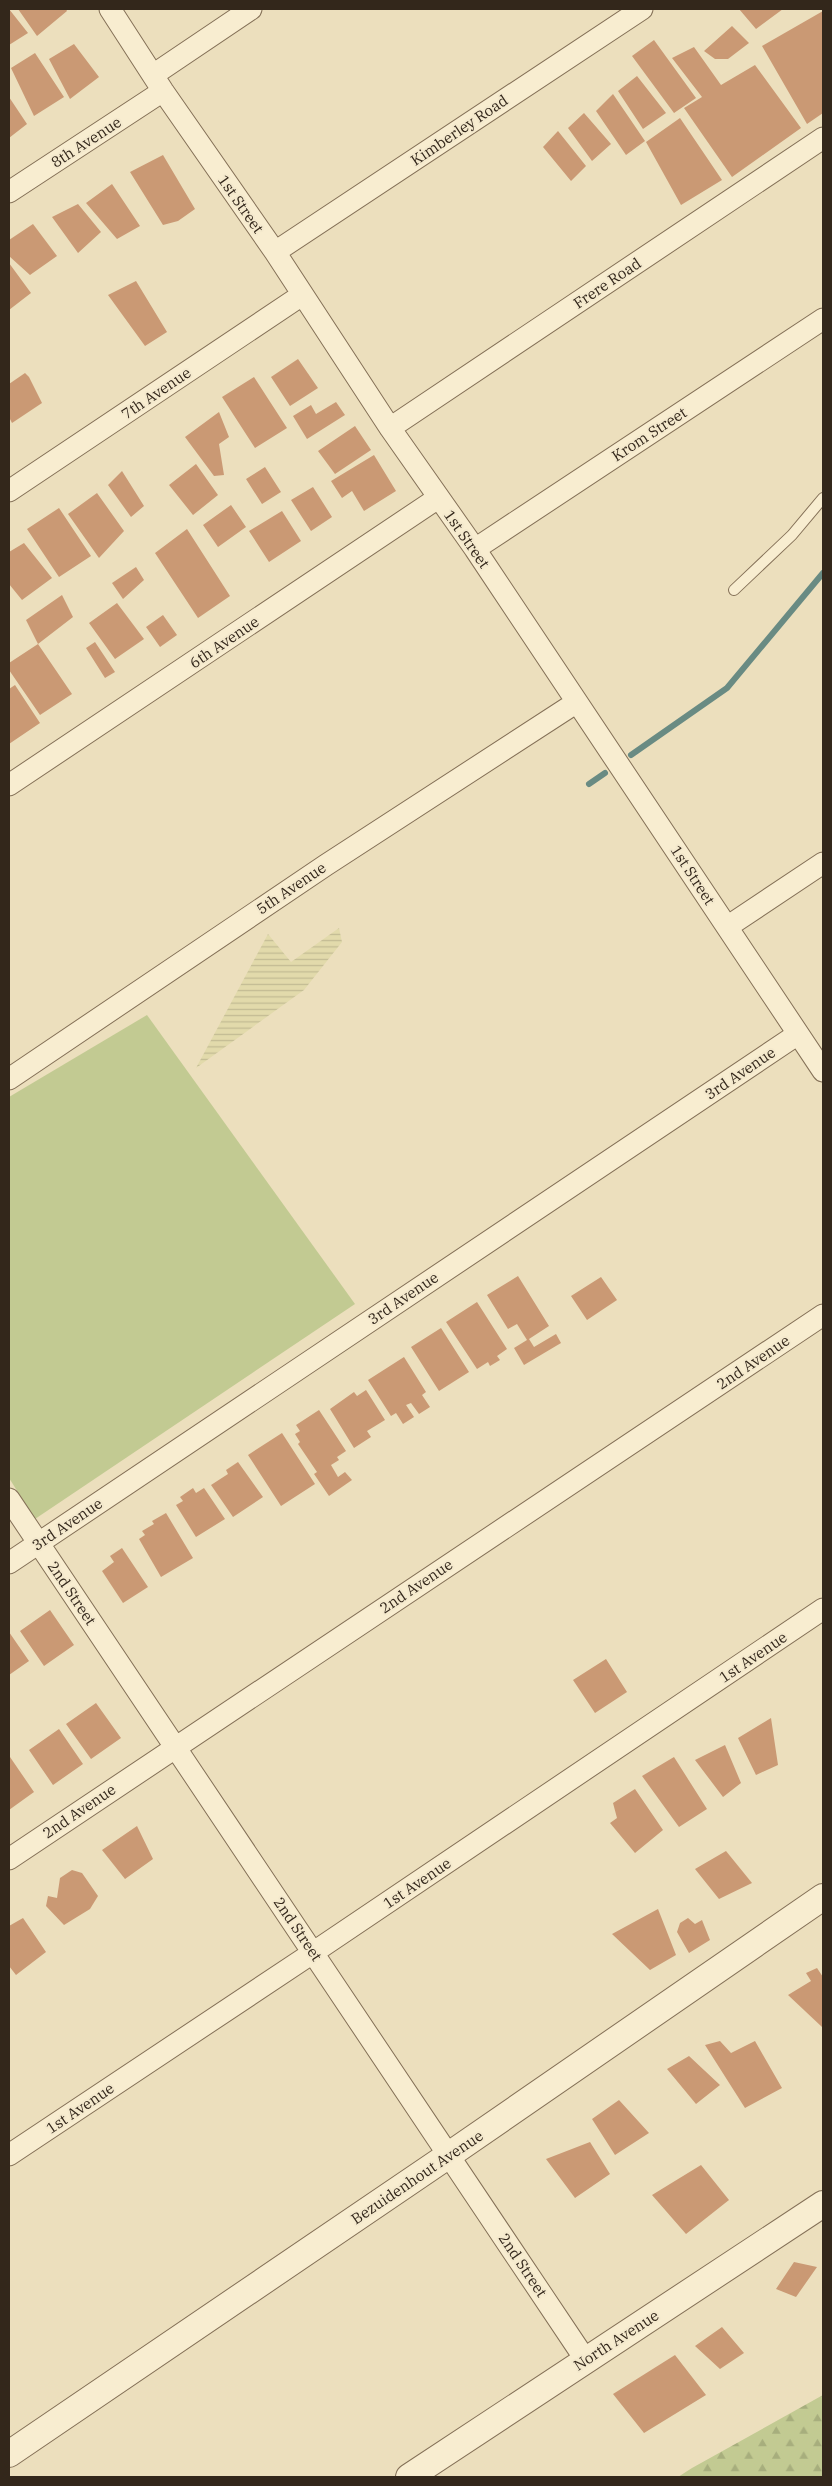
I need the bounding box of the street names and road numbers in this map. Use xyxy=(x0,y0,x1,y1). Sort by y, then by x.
street label: Kimberley Road xyxy=(407,90,511,170)
street label: 8th Avenue xyxy=(47,112,125,172)
street label: 1st Street xyxy=(214,171,268,237)
street label: Frere Road xyxy=(570,253,644,313)
street label: 7th Avenue xyxy=(118,363,194,423)
street label: Krom Street xyxy=(608,403,690,465)
street label: 1st Street xyxy=(440,506,494,572)
street label: 6th Avenue xyxy=(186,612,262,672)
street label: 1st Street xyxy=(667,842,719,908)
street label: 5th Avenue xyxy=(253,858,329,918)
street label: 3rd Avenue xyxy=(701,1042,779,1104)
street label: 3rd Avenue xyxy=(364,1267,442,1329)
street label: 2nd Avenue xyxy=(713,1331,793,1393)
street label: 3rd Avenue xyxy=(28,1493,106,1555)
street label: 2nd Avenue xyxy=(376,1555,456,1617)
street label: 2nd Street xyxy=(44,1557,100,1629)
street label: 1st Avenue xyxy=(715,1627,791,1687)
street label: 2nd Avenue xyxy=(39,1780,119,1842)
street label: 1st Avenue xyxy=(379,1853,455,1913)
street label: 2nd Street xyxy=(270,1893,326,1965)
street label: 1st Avenue xyxy=(42,2078,118,2138)
street label: Bezuidenhout Avenue xyxy=(347,2126,487,2228)
street label: 2nd Street xyxy=(495,2229,551,2301)
street label: North Avenue xyxy=(570,2305,662,2375)

